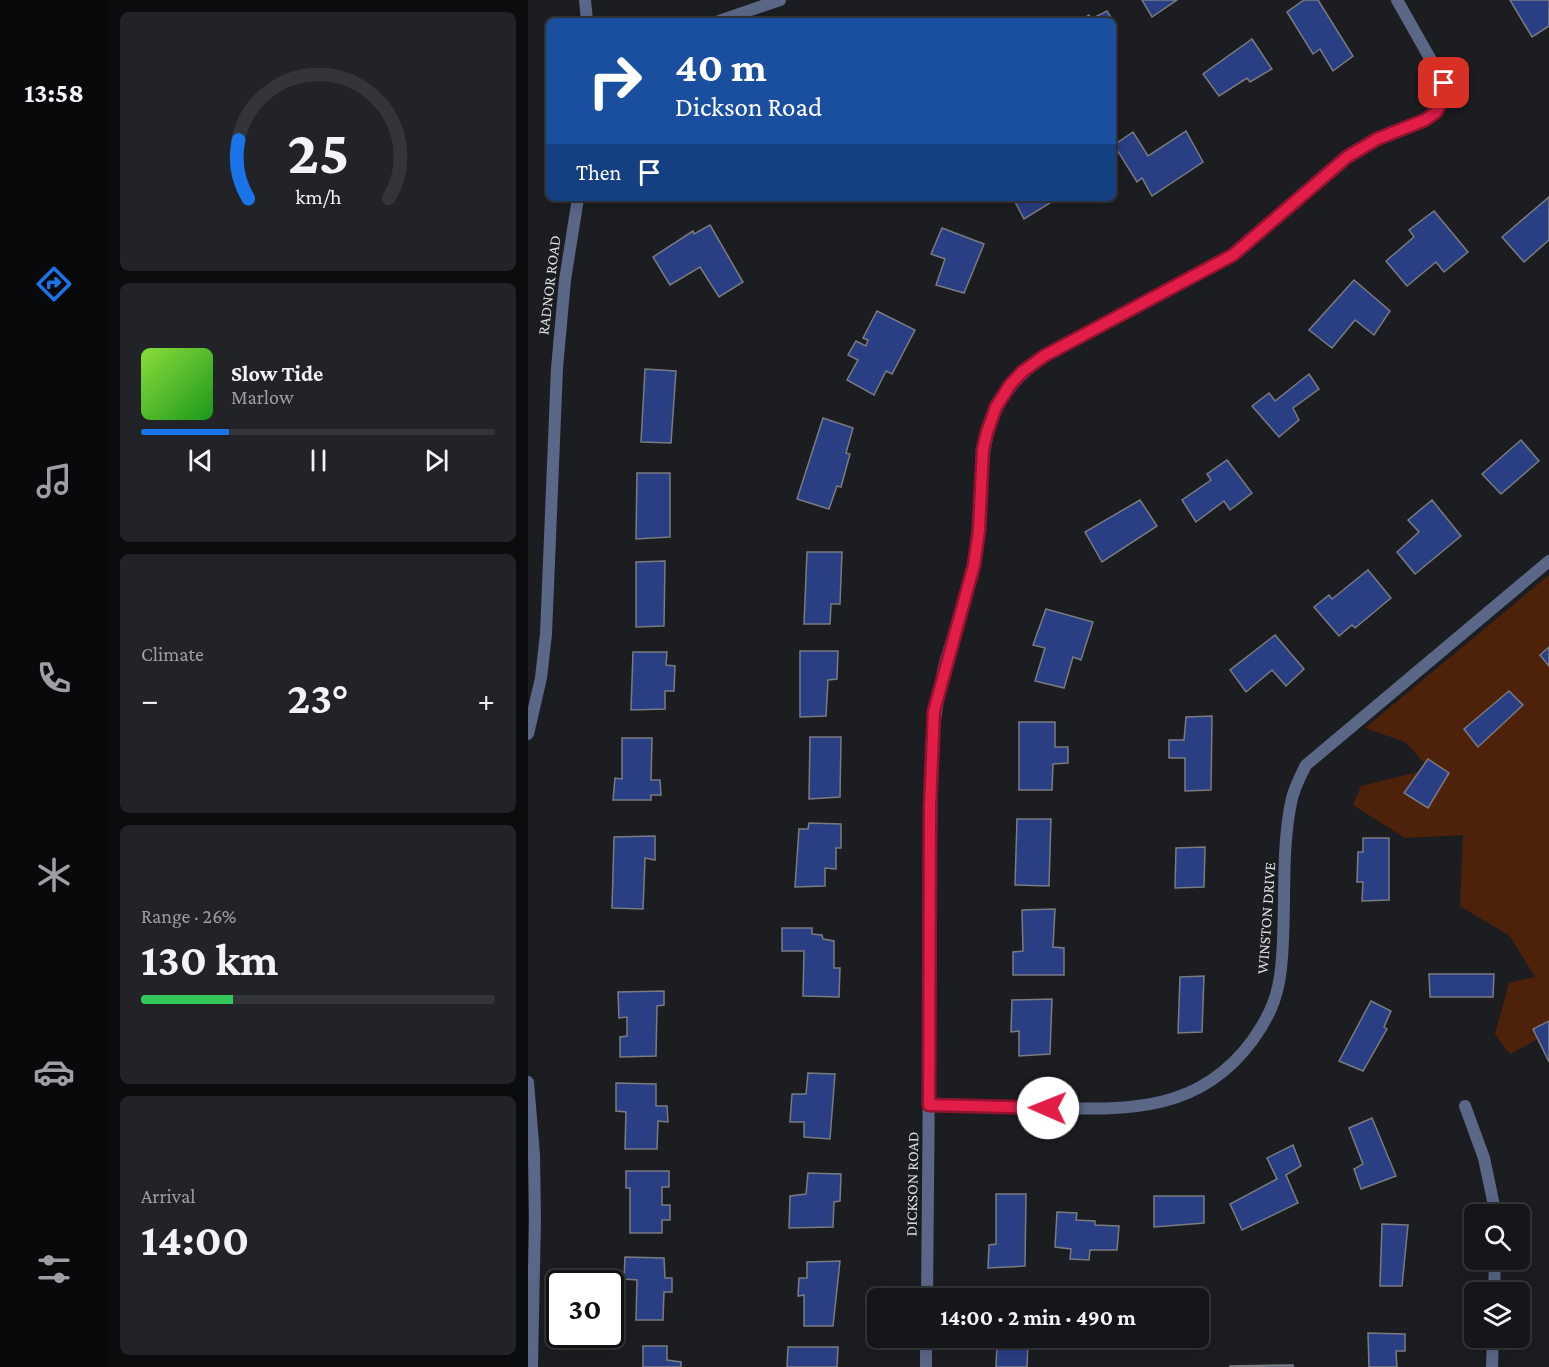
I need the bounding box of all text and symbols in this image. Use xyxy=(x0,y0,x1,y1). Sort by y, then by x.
icon: right xyxy=(576,42,654,120)
text: 40 m xyxy=(675,43,767,90)
pin xyxy=(1418,57,1469,108)
icon: arrive xyxy=(1427,66,1460,99)
text: 13:58 xyxy=(24,78,84,108)
text: Dickson Road xyxy=(675,92,822,122)
text: 25 xyxy=(287,117,349,186)
icon: arrive xyxy=(633,156,666,189)
text: Then xyxy=(576,160,621,185)
text: km/h xyxy=(295,185,342,209)
street label: RADNOR ROAD xyxy=(534,234,564,336)
icon: directions xyxy=(33,263,75,305)
text: Slow Tide xyxy=(231,361,323,386)
text: Marlow xyxy=(231,386,294,408)
icon: previous xyxy=(184,444,217,477)
icon: pause xyxy=(302,444,335,477)
icon: next xyxy=(420,444,453,477)
icon: music xyxy=(33,460,75,502)
text: Climate xyxy=(141,643,204,665)
icon: phone xyxy=(33,657,75,699)
text: 23° xyxy=(287,673,349,723)
text: − xyxy=(141,681,158,718)
text: + xyxy=(478,681,495,718)
icon: climate xyxy=(33,854,75,896)
street label: WINSTON DRIVE xyxy=(1254,861,1278,975)
text: Range · 26% xyxy=(141,905,237,927)
text: 130 km xyxy=(141,935,278,985)
icon: car xyxy=(33,1051,75,1093)
position arrow xyxy=(1016,1076,1080,1140)
street label: DICKSON ROAD xyxy=(903,1131,921,1237)
text: Arrival xyxy=(141,1185,195,1207)
map controls xyxy=(1464,1204,1530,1348)
button: search xyxy=(1464,1204,1530,1270)
text: 14:00 xyxy=(141,1215,249,1265)
icon: filters xyxy=(33,1248,75,1290)
speed limit sign: 30 xyxy=(546,1270,624,1348)
button: layers xyxy=(1464,1282,1530,1348)
text: 14:00 · 2 min · 490 m xyxy=(940,1305,1136,1330)

